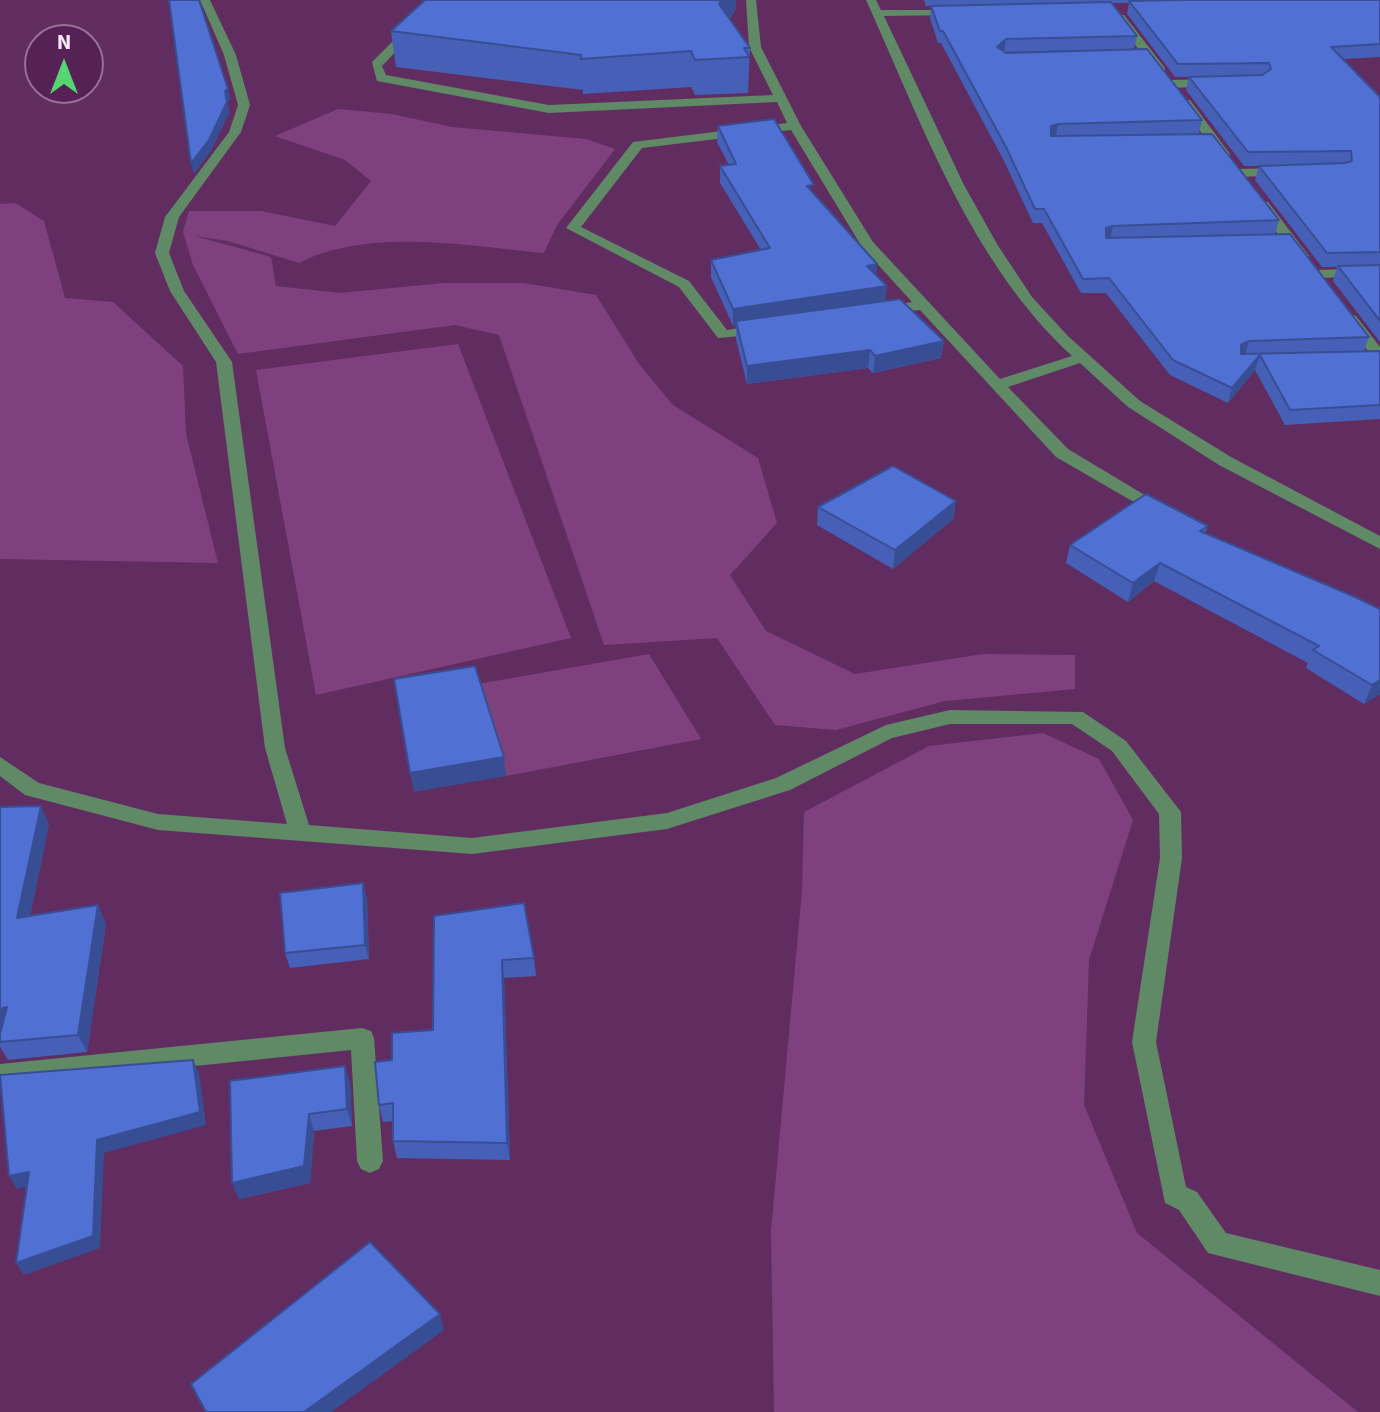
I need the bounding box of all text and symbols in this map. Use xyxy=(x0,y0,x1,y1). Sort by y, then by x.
north arrow xyxy=(24,24,104,104)
text: N xyxy=(57,26,71,58)

